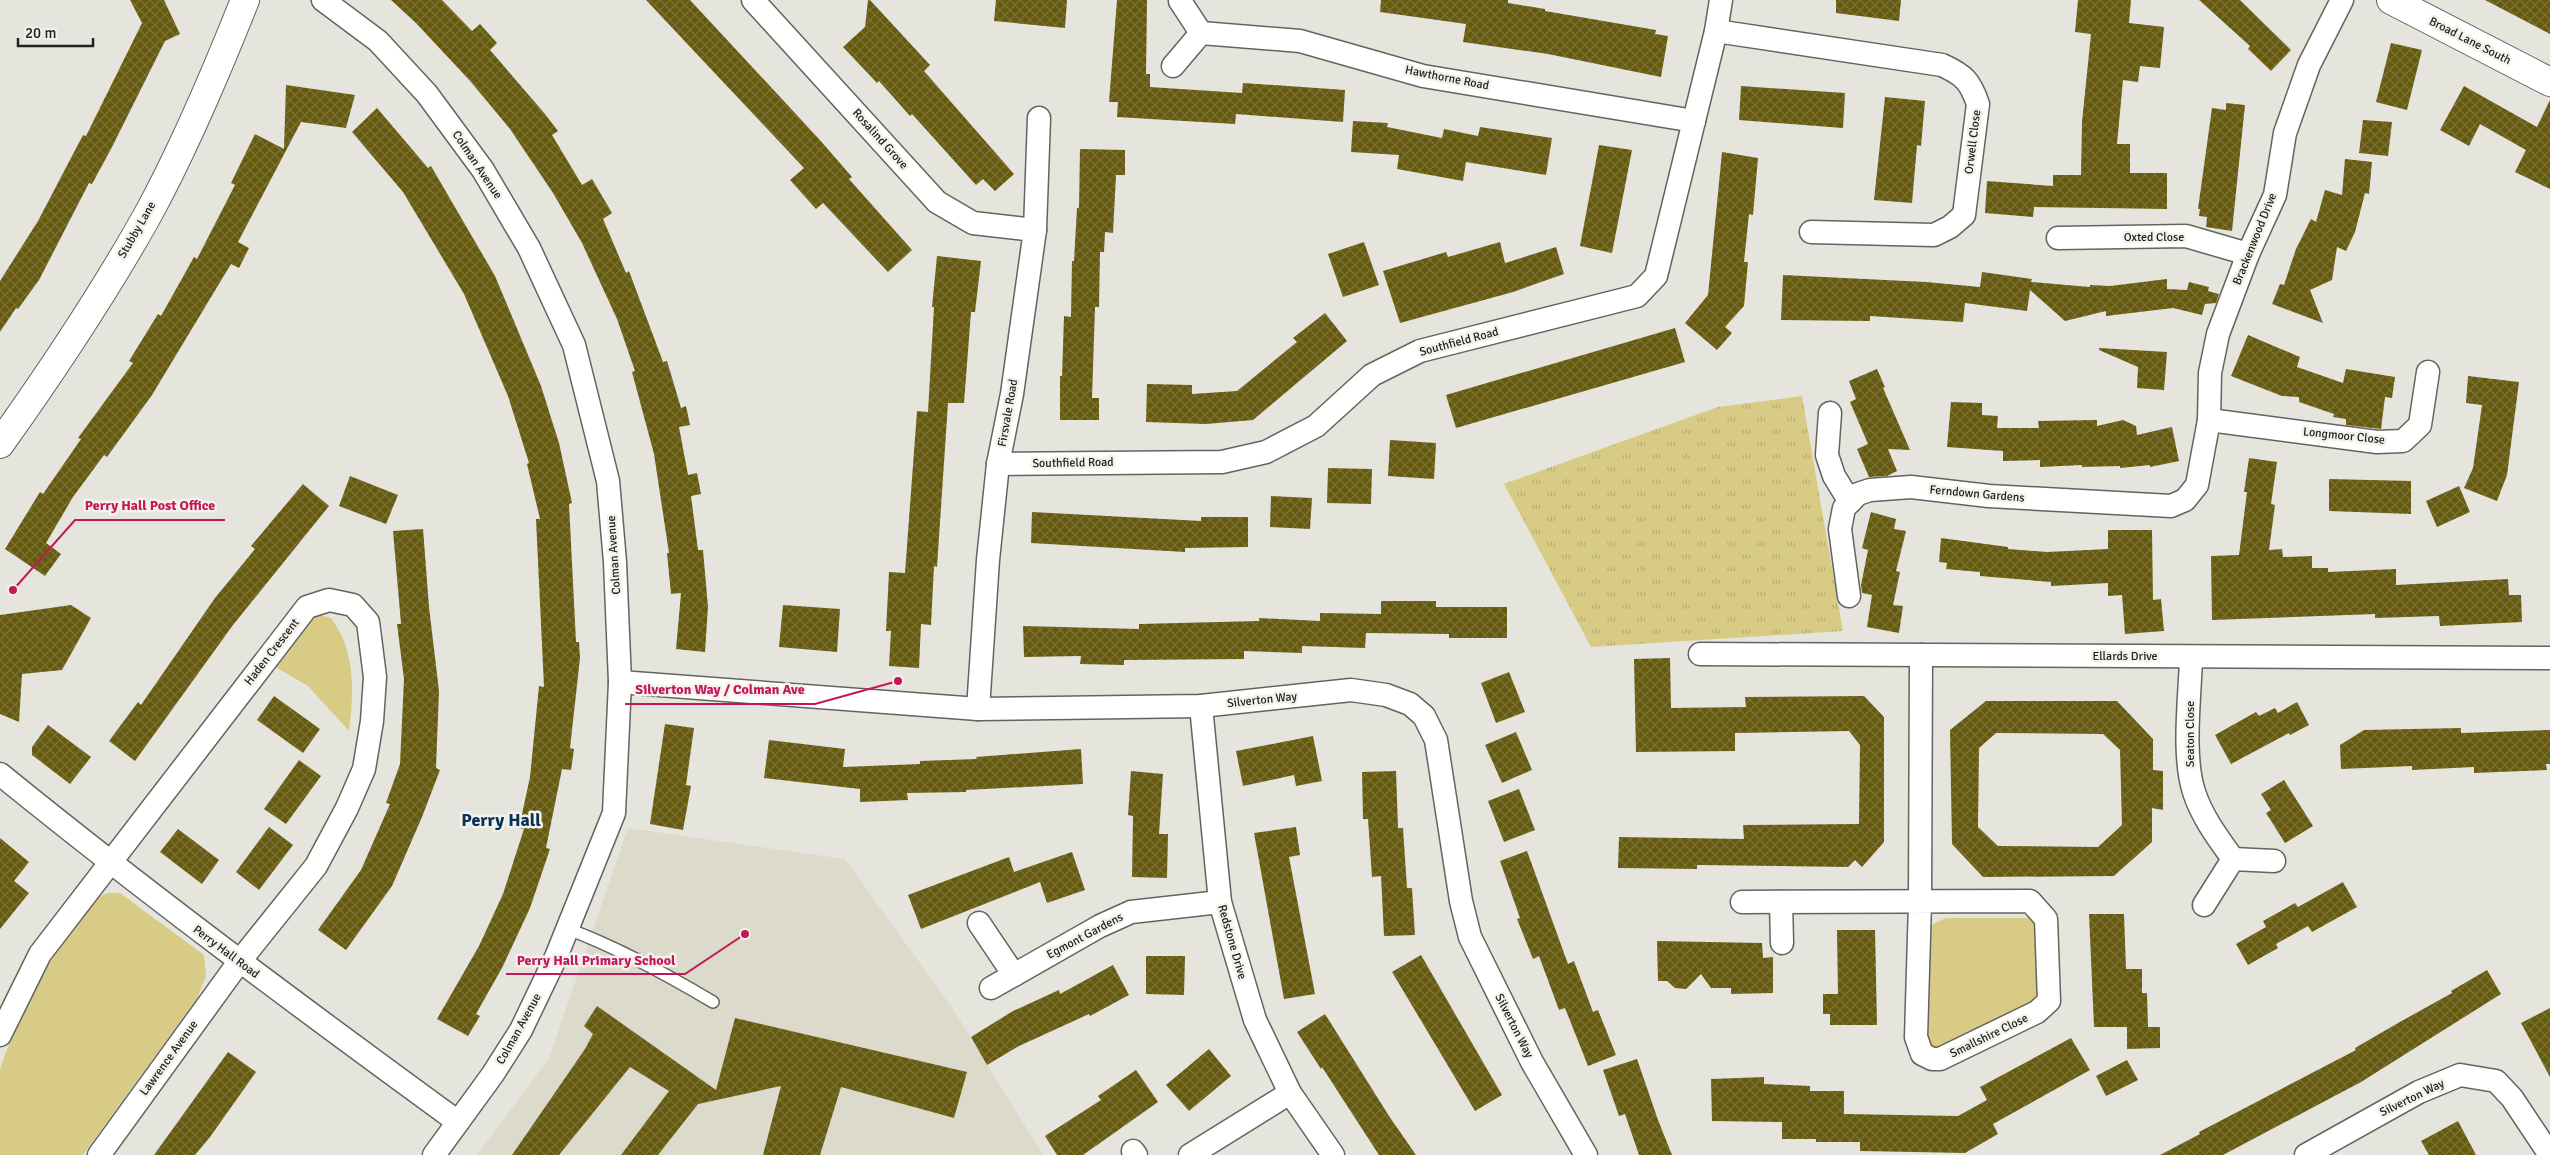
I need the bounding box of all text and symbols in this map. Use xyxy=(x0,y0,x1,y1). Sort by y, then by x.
street label: Broad Lane South xyxy=(2426,14,2514,68)
scale bar xyxy=(18,15,92,47)
text: 20 m xyxy=(25,24,56,42)
street label: Hawthorne Road xyxy=(1404,63,1490,93)
street label: Rosalind Grove xyxy=(849,106,911,172)
street label: Orwell Close xyxy=(1962,109,1984,175)
street label: Colman Avenue xyxy=(449,128,505,202)
street label: Brackenwood Drive xyxy=(2230,191,2280,287)
street label: Stubby Lane xyxy=(115,199,159,261)
street label: Oxted Close xyxy=(2124,230,2184,245)
street label: Southfield Road xyxy=(1418,324,1500,360)
street label: Firsvale Road xyxy=(995,378,1021,448)
street label: Longmoor Close xyxy=(2302,424,2386,448)
street label: Southfield Road xyxy=(1032,455,1114,471)
street label: Ferndown Gardens xyxy=(1929,482,2025,506)
callout: Perry Hall Post Office xyxy=(75,491,225,520)
text: Perry Hall Post Office xyxy=(85,497,215,514)
street label: Colman Avenue xyxy=(604,515,624,595)
street label: Haden Crescent xyxy=(241,616,303,688)
street label: Ellards Drive xyxy=(2092,649,2158,664)
callout: Silverton Way / Colman Ave xyxy=(625,675,815,704)
text: Silverton Way / Colman Ave xyxy=(635,681,805,698)
street label: Silverton Way xyxy=(1226,689,1298,711)
street label: Seaton Close xyxy=(2183,701,2198,767)
district label: Perry Hall xyxy=(461,809,541,831)
street label: Redstone Drive xyxy=(1214,903,1250,981)
street label: Egmont Gardens xyxy=(1044,910,1126,962)
street label: Perry Hall Road xyxy=(190,922,262,982)
callout: Perry Hall Primary School xyxy=(506,945,685,974)
text: Perry Hall Primary School xyxy=(517,952,676,969)
street label: Colman Avenue xyxy=(493,991,545,1067)
street label: Silverton Way xyxy=(1491,991,1537,1061)
street label: Smallshire Close xyxy=(1947,1011,2031,1061)
street label: Lawrence Avenue xyxy=(137,1017,201,1099)
street label: Silverton Way xyxy=(2377,1076,2447,1120)

